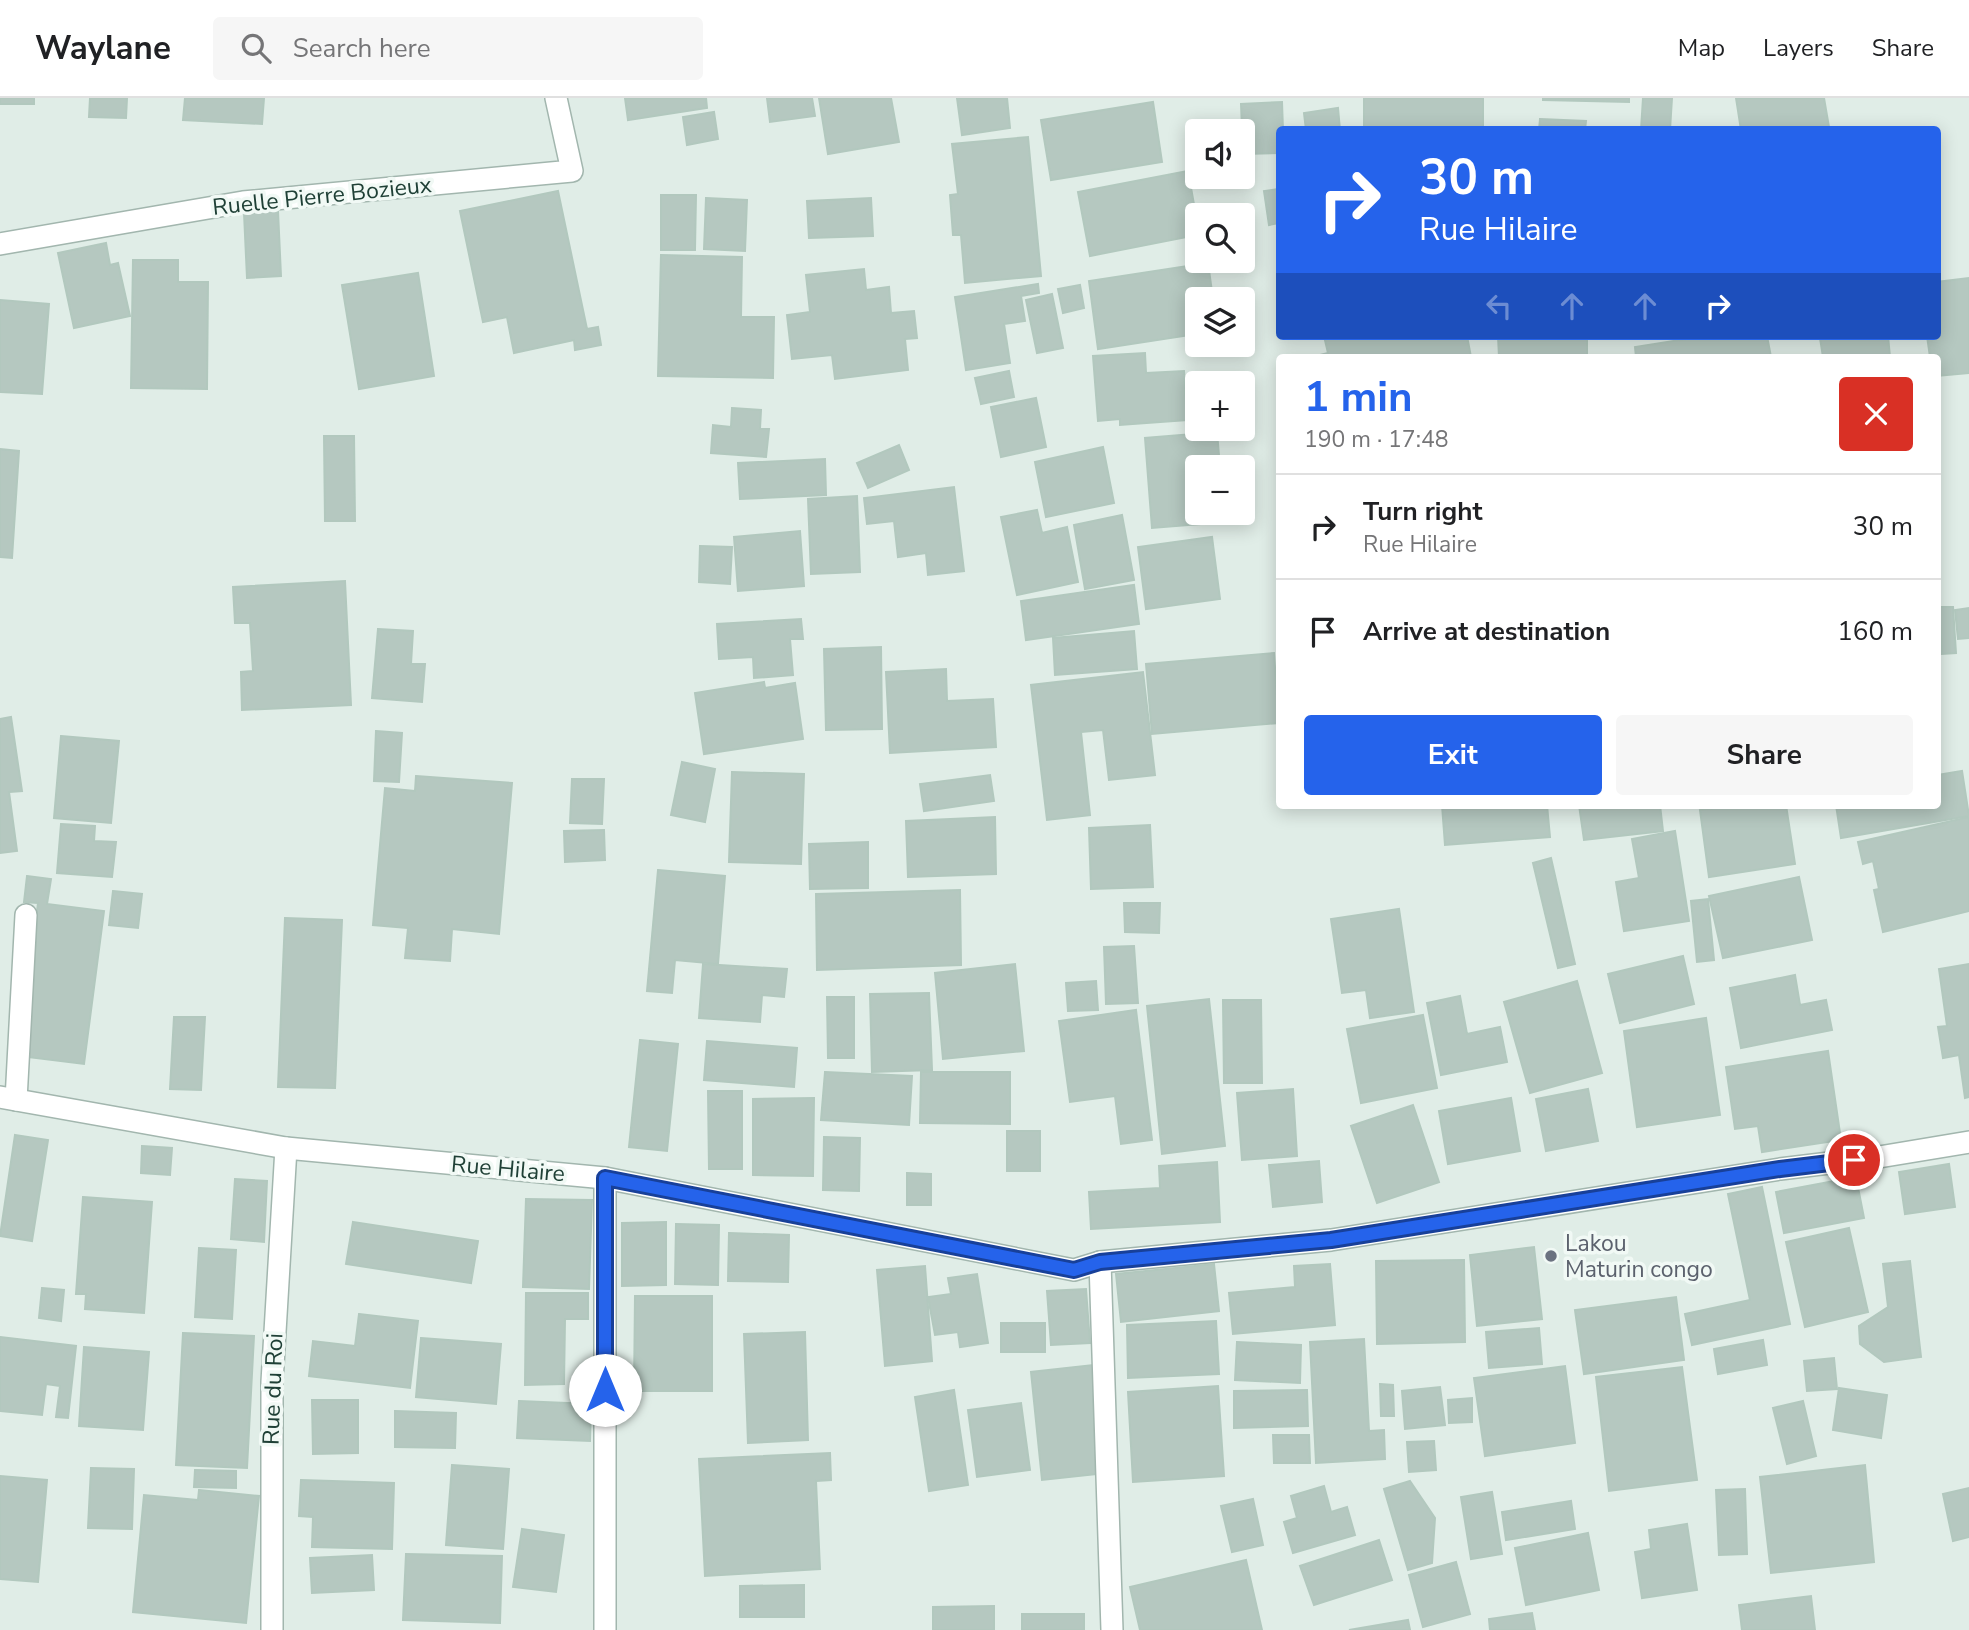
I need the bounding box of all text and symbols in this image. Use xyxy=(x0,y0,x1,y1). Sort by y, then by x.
search box xyxy=(213,17,703,80)
text: Waylane xyxy=(35,26,171,71)
icon: search xyxy=(237,29,275,67)
text: Search here xyxy=(293,31,431,66)
text: Map xyxy=(1678,32,1725,64)
text: Layers xyxy=(1763,32,1834,64)
text: Share xyxy=(1872,32,1934,64)
map controls xyxy=(1185,119,1255,525)
button: sound xyxy=(1185,119,1255,189)
text: 30 m xyxy=(1419,144,1534,211)
icon: right xyxy=(1304,154,1395,245)
street label: Ruelle Pierre Bozieux xyxy=(211,169,433,223)
button: search xyxy=(1185,203,1255,273)
text: Rue Hilaire xyxy=(1419,208,1578,251)
button: layers xyxy=(1185,287,1255,357)
icon: left xyxy=(1480,287,1518,325)
icon: ahead xyxy=(1553,287,1591,325)
icon: ahead xyxy=(1626,287,1664,325)
icon: right xyxy=(1699,287,1737,325)
text: 1 min xyxy=(1304,369,1413,426)
button: + xyxy=(1185,371,1255,441)
button: close xyxy=(1839,377,1913,451)
text: 190 m · 17:48 xyxy=(1304,424,1449,455)
button: − xyxy=(1185,455,1255,525)
text: Turn right xyxy=(1363,494,1482,529)
icon: right xyxy=(1304,508,1342,546)
text: 30 m xyxy=(1853,509,1913,544)
text: Rue Hilaire xyxy=(1363,529,1477,560)
icon: arrive xyxy=(1304,613,1342,651)
text: Arrive at destination xyxy=(1363,614,1610,649)
text: 160 m xyxy=(1837,614,1913,649)
button: Exit xyxy=(1304,715,1602,795)
button: Share xyxy=(1616,715,1913,795)
pin xyxy=(1824,1130,1884,1190)
icon: arrive xyxy=(1835,1141,1873,1179)
street label: Rue Hilaire xyxy=(450,1149,566,1189)
place label: Lakou Maturin congo xyxy=(1565,1228,1713,1285)
marker: Lakou Maturin congo xyxy=(1543,1248,1559,1264)
street label: Rue du Roi xyxy=(256,1333,290,1445)
position arrow xyxy=(568,1353,642,1427)

